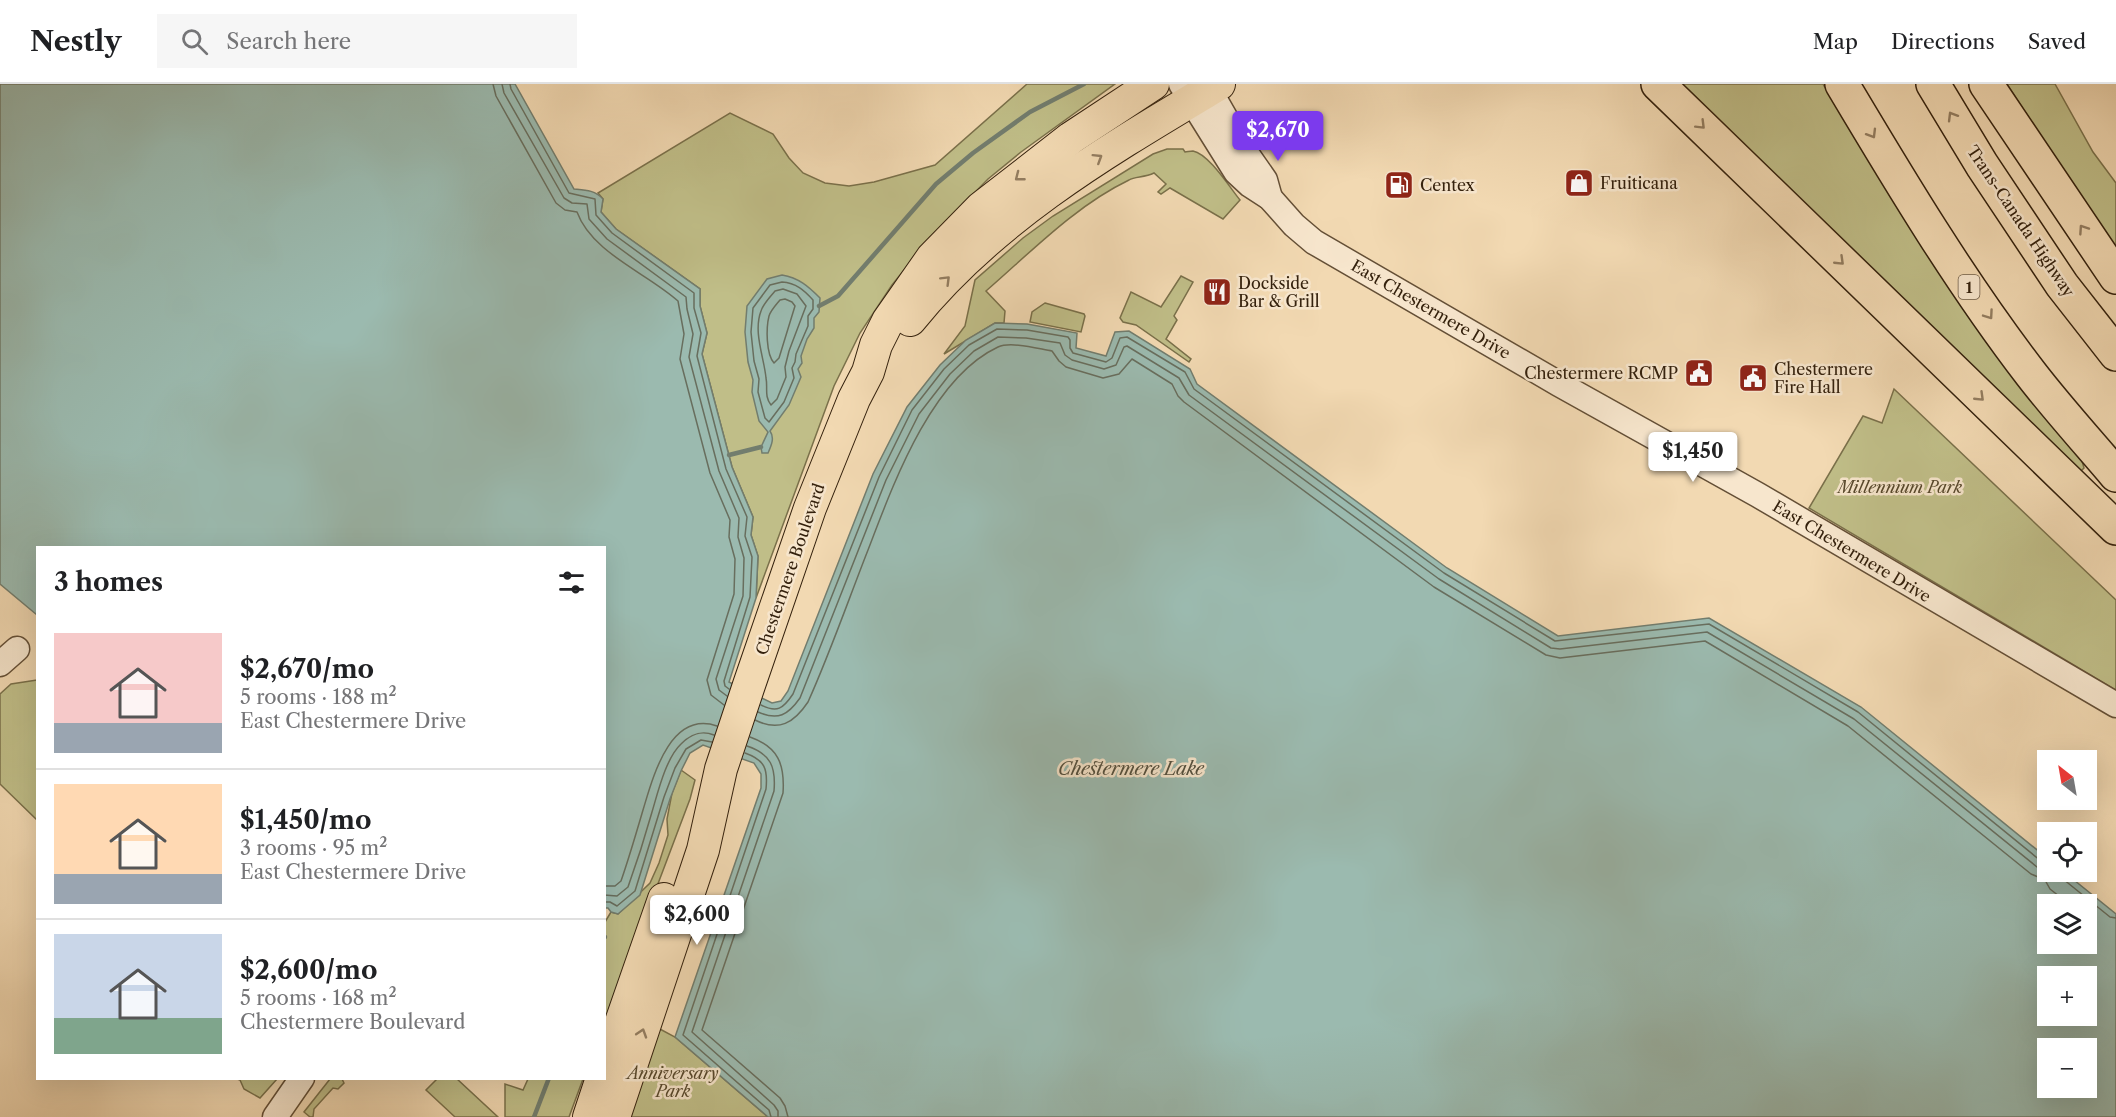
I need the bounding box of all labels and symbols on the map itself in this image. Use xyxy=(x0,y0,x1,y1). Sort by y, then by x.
pin: $2,670 xyxy=(1229,111,1327,162)
one-way arrow xyxy=(1948,112,1960,122)
one-way arrow xyxy=(1693,117,1704,128)
one-way arrow xyxy=(1864,128,1876,138)
street label: Trans-Canada Highway xyxy=(1963,142,2080,301)
one-way arrow xyxy=(1092,153,1102,165)
shop icon: Fruiticana xyxy=(1563,167,1595,199)
one-way arrow xyxy=(1015,169,1026,180)
fuel station icon: Centex xyxy=(1383,169,1415,201)
place label: Fruiticana xyxy=(1600,173,1678,193)
place label: Centex xyxy=(1420,175,1475,195)
one-way arrow xyxy=(2079,224,2090,235)
one-way arrow xyxy=(1832,254,1843,265)
street label: East Chestermere Drive xyxy=(1348,255,1514,363)
place label: Dockside Bar & Grill xyxy=(1238,273,1320,311)
road number: 1 xyxy=(1958,275,1980,299)
one-way arrow xyxy=(940,276,950,287)
restaurant icon: Dockside Bar & Grill xyxy=(1201,276,1233,308)
one-way arrow xyxy=(1982,309,1993,320)
public building icon: Chestermere RCMP xyxy=(1683,357,1715,389)
place label: Chestermere Fire Hall xyxy=(1774,359,1873,397)
public building icon: Chestermere Fire Hall xyxy=(1737,362,1769,394)
place label: Chestermere RCMP xyxy=(1524,363,1678,383)
one-way arrow xyxy=(1973,389,1984,400)
pin: $1,450 xyxy=(1644,432,1742,483)
park label: Millennium Park xyxy=(1836,477,1963,497)
street label: Chestermere Boulevard xyxy=(751,480,829,658)
street label: East Chestermere Drive xyxy=(1769,496,1935,606)
north arrow xyxy=(2037,750,2097,810)
water label: Chestermere Lake xyxy=(1058,758,1205,780)
pin: $2,600 xyxy=(648,895,746,946)
one-way arrow xyxy=(635,1028,647,1039)
park label: Anniversary Park xyxy=(624,1063,719,1101)

